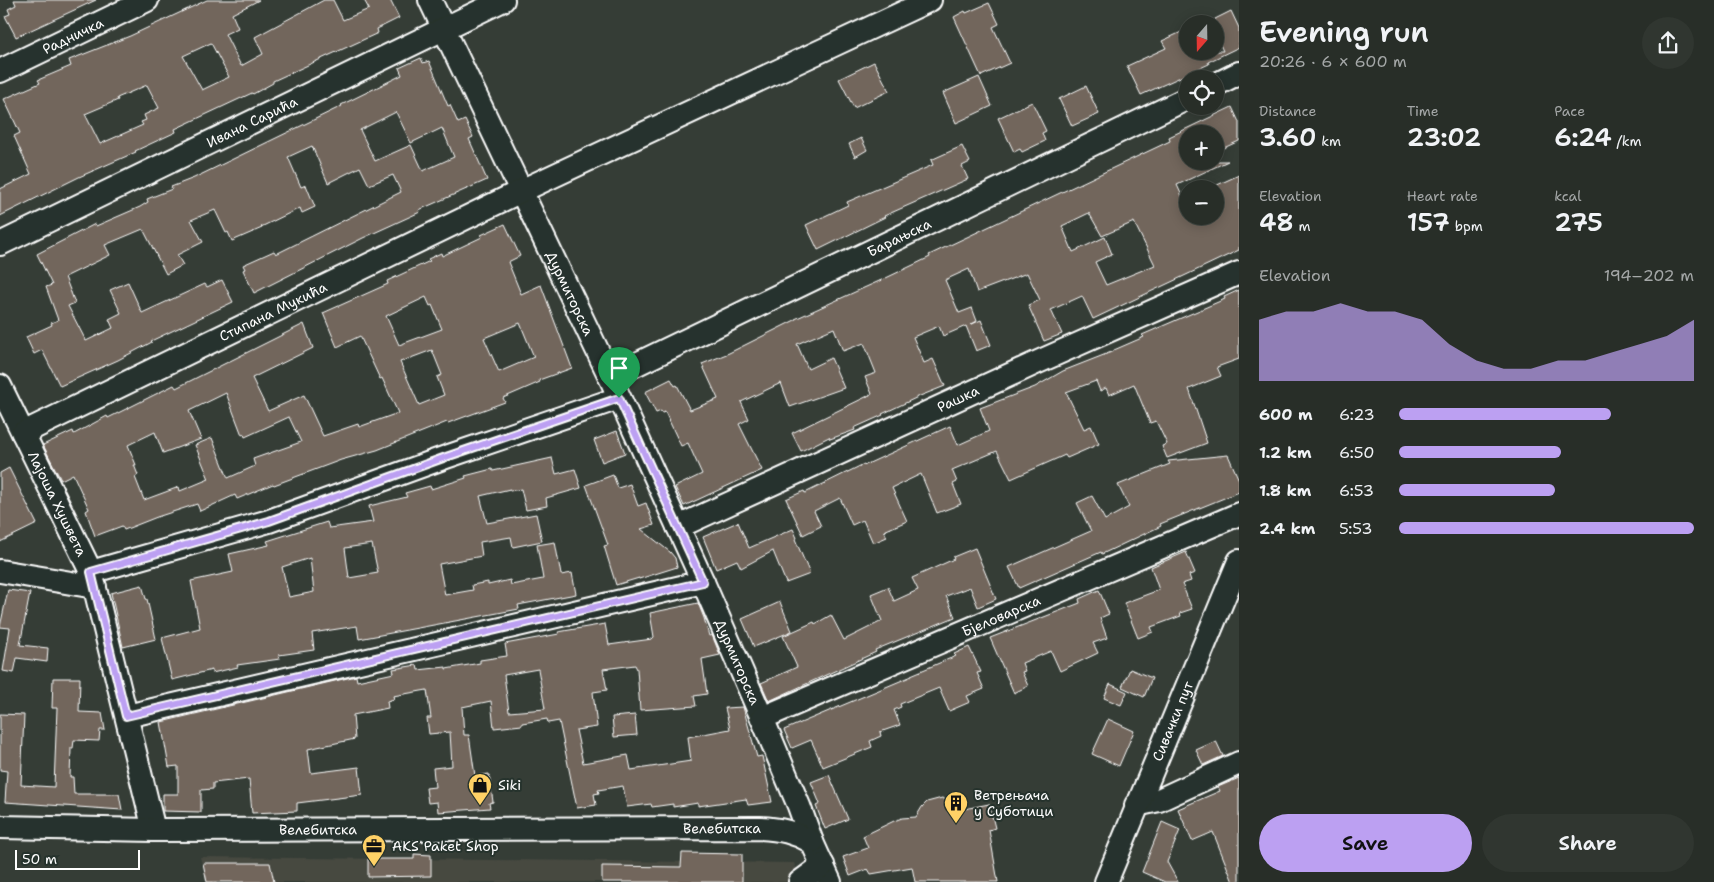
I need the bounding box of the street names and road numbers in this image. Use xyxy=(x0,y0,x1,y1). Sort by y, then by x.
street label: Радничка xyxy=(39,13,107,58)
street label: Ивана Сарића xyxy=(203,92,301,152)
street label: Барањска xyxy=(864,214,934,261)
street label: Дурмиторска xyxy=(542,248,598,339)
street label: Стипана Мукића xyxy=(216,278,330,345)
street label: Рашка xyxy=(934,381,982,416)
street label: Лајоша Хушвета xyxy=(24,448,91,560)
street label: Бјеловарска xyxy=(959,591,1043,641)
street label: Дурмиторска xyxy=(711,616,764,708)
street label: Сивачки пут xyxy=(1148,678,1197,764)
street label: Велебитска xyxy=(683,819,761,837)
street label: Велебитска xyxy=(279,820,357,839)

